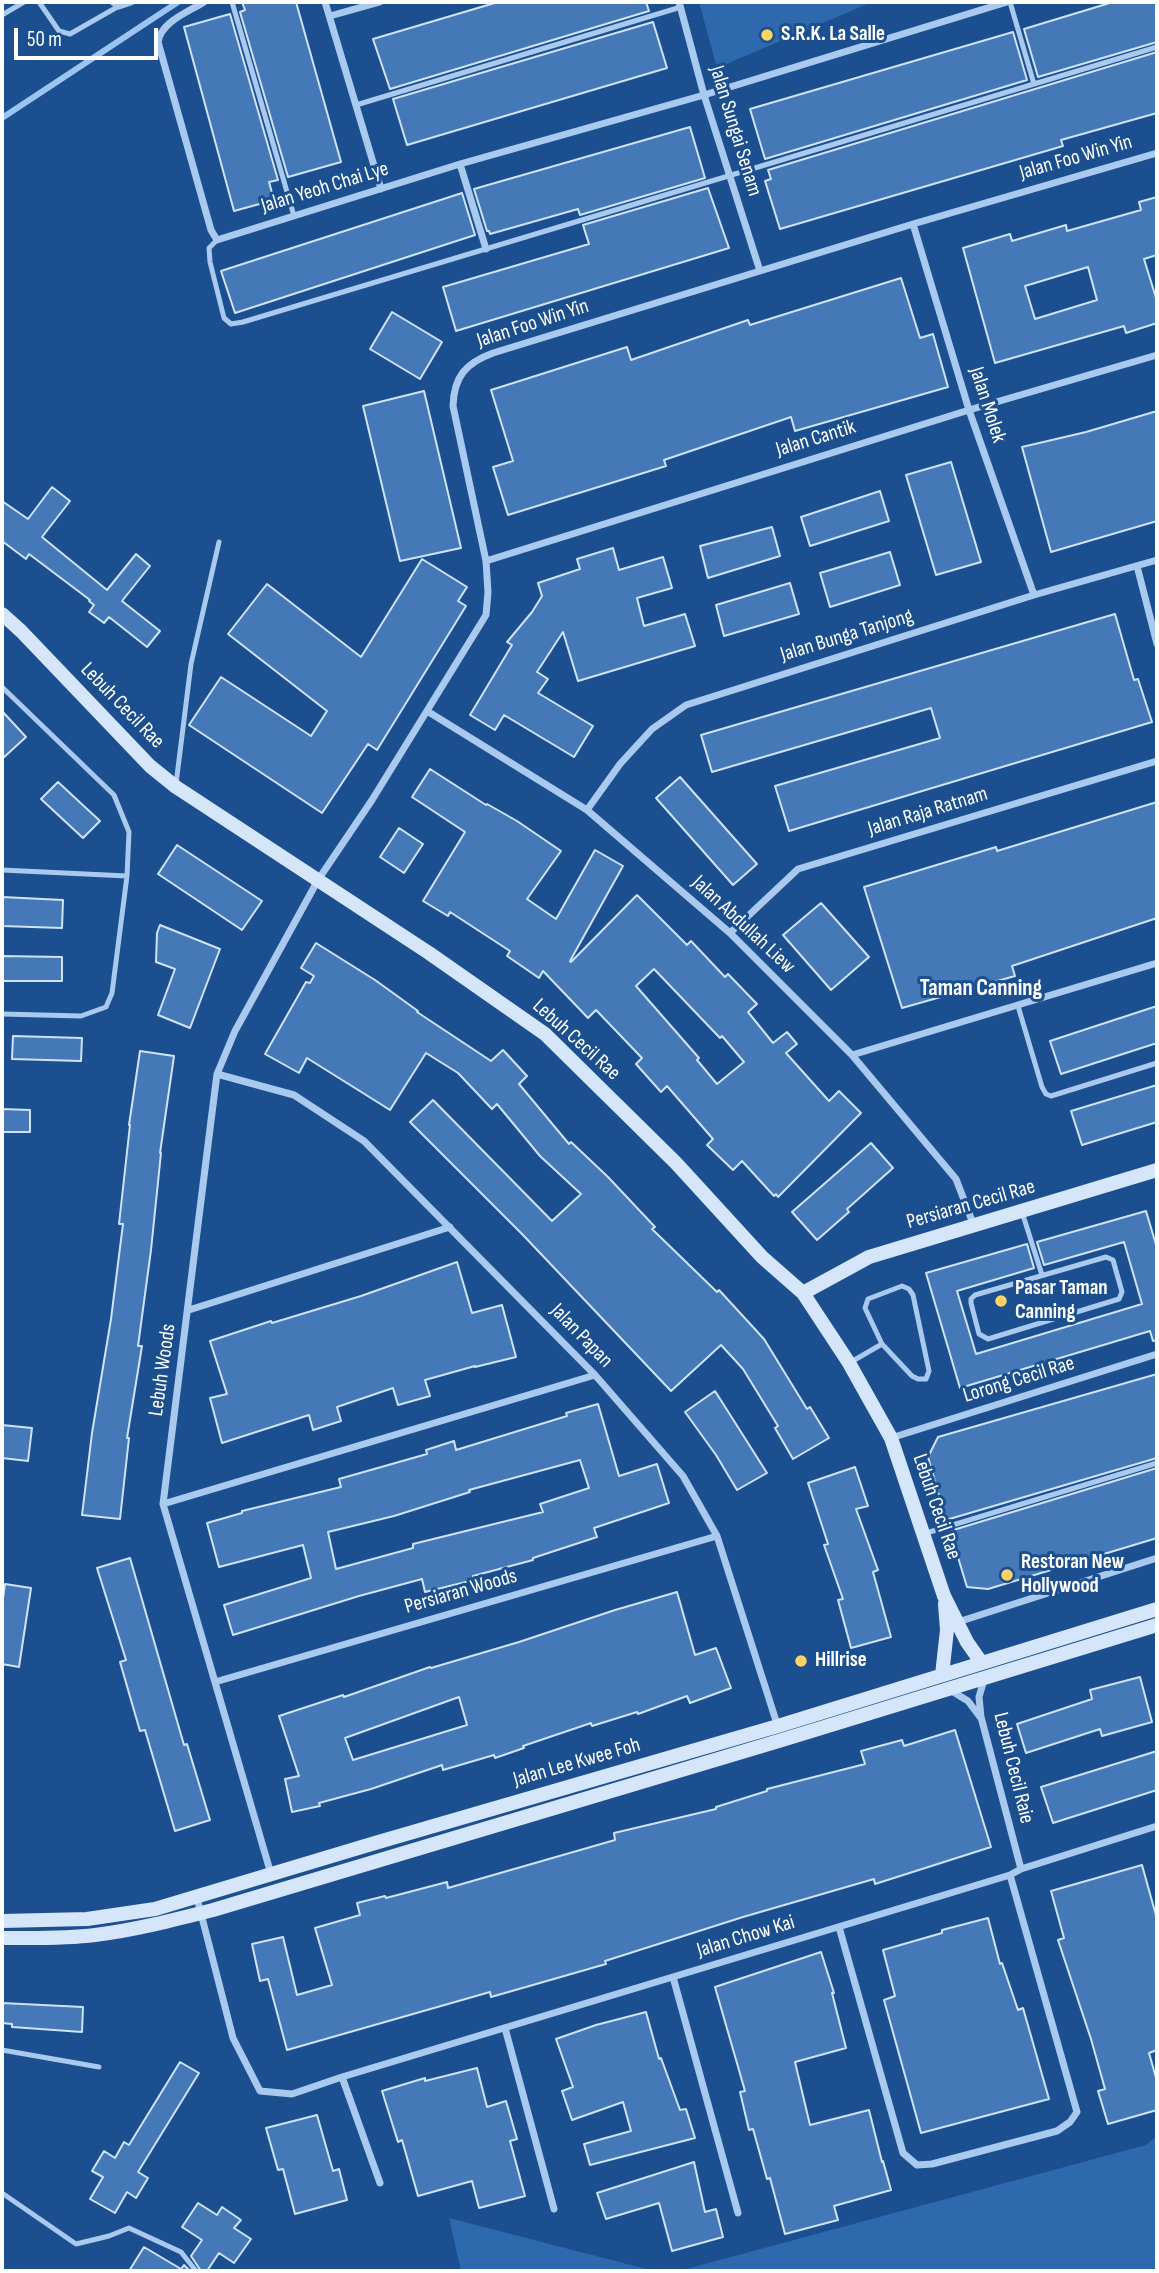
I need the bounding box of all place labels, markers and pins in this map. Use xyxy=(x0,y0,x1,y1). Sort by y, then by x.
place label: S.R.K. La Salle xyxy=(781,22,885,48)
marker: S.R.K. La Salle xyxy=(759,27,775,43)
place label: Pasar Taman Canning xyxy=(1015,1276,1108,1326)
marker: Pasar Taman Canning xyxy=(993,1293,1009,1309)
place label: Restoran New Hollywood xyxy=(1021,1550,1124,1600)
marker: Restoran New Hollywood xyxy=(999,1567,1015,1583)
place label: Hillrise xyxy=(815,1648,867,1674)
marker: Hillrise xyxy=(793,1653,809,1669)

